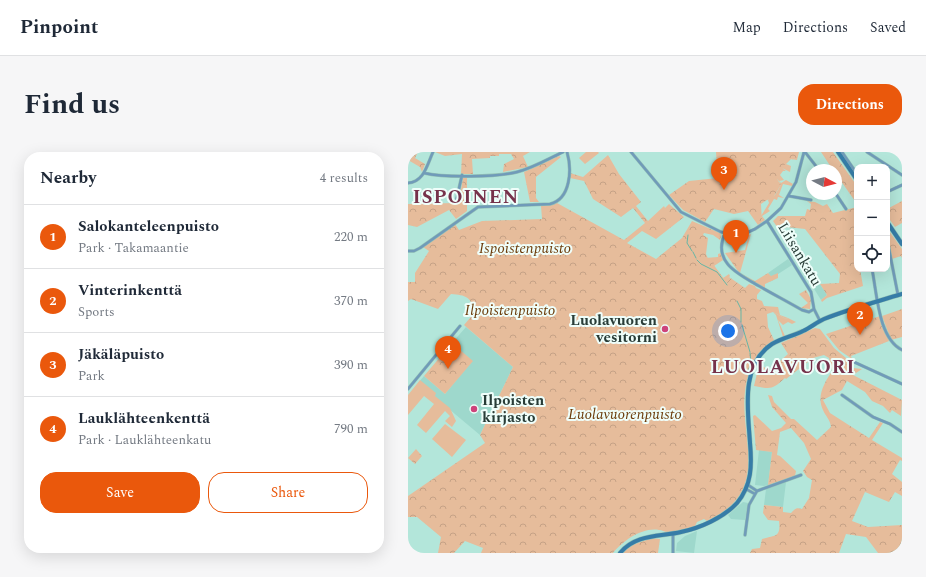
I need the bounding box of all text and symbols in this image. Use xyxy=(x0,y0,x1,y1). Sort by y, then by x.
text: Pinpoint xyxy=(20,13,98,42)
text: Map xyxy=(733,17,761,38)
text: Directions xyxy=(783,17,848,38)
text: Saved xyxy=(870,17,906,38)
text: Find us xyxy=(24,83,120,126)
button: Directions xyxy=(798,84,902,125)
pin: 3 xyxy=(711,157,737,190)
north arrow xyxy=(806,164,842,200)
map controls xyxy=(854,164,890,272)
button: + xyxy=(854,164,890,200)
text: Nearby xyxy=(40,165,96,191)
text: 4 results xyxy=(320,168,368,188)
district label: ISPOINEN xyxy=(413,183,519,212)
button: − xyxy=(854,200,890,236)
text: Salokanteleenpuisto xyxy=(78,215,219,238)
street label: Liisankatu xyxy=(772,218,828,290)
pin: 1 xyxy=(723,220,749,253)
text: 1 xyxy=(49,227,57,247)
text: 220 m xyxy=(334,227,368,247)
button: locate xyxy=(854,236,890,272)
park label: Ispoistenpuisto xyxy=(479,237,571,260)
text: Park · Takamaantie xyxy=(78,238,189,258)
text: Vinterinkenttä xyxy=(78,279,182,302)
text: 2 xyxy=(49,291,57,311)
text: 370 m xyxy=(334,291,368,311)
park label: Ilpoistenpuisto xyxy=(465,299,555,322)
text: Sports xyxy=(78,302,115,322)
pin: 2 xyxy=(847,302,873,335)
place label: Luolavuoren vesitorni xyxy=(570,309,657,349)
your location xyxy=(718,321,738,341)
marker: Luolavuoren vesitorni xyxy=(660,324,670,334)
pin: 4 xyxy=(435,336,461,369)
text: Jäkäläpuisto xyxy=(78,343,164,366)
district label: LUOLAVUORI xyxy=(711,353,855,382)
text: 3 xyxy=(49,355,57,375)
text: 390 m xyxy=(334,355,368,375)
text: Park xyxy=(78,366,105,386)
place label: Ilpoisten kirjasto xyxy=(482,389,544,429)
park label: Luolavuorenpuisto xyxy=(568,403,682,426)
marker: Ilpoisten kirjasto xyxy=(469,404,479,414)
text: Lauklähteenkenttä xyxy=(78,407,210,430)
text: 4 xyxy=(49,419,57,439)
text: 790 m xyxy=(334,419,368,439)
text: Park · Lauklähteenkatu xyxy=(78,430,211,450)
button: Save xyxy=(40,472,200,513)
button: Share xyxy=(208,472,368,513)

